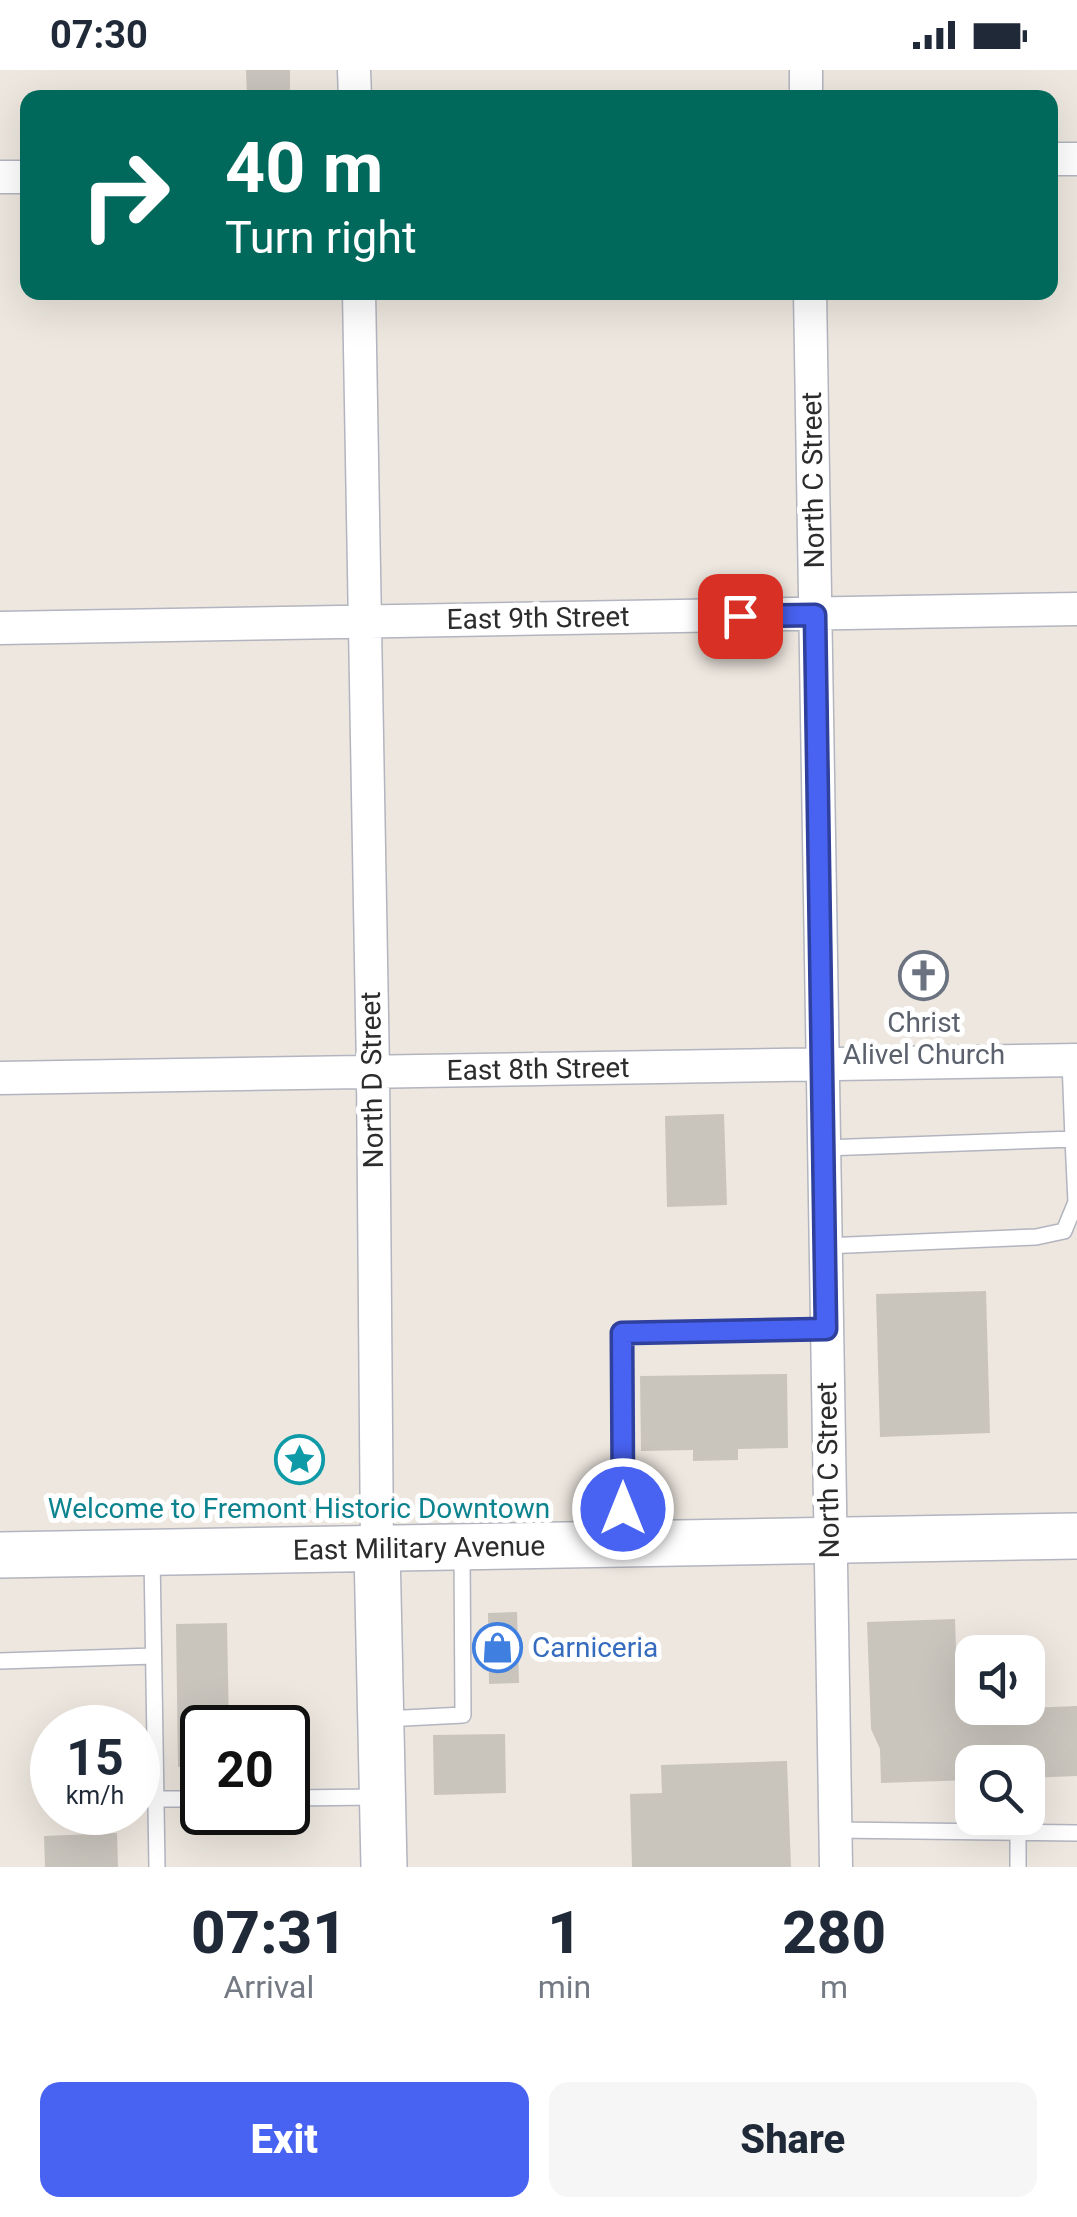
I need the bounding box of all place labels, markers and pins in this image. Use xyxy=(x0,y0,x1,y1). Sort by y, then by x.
pin xyxy=(698,574,783,659)
church icon: Christ Alivel Church xyxy=(898,949,950,1001)
place label: Christ Alivel Church xyxy=(843,1006,1005,1071)
place icon: Welcome to Fremont Historic Downtown xyxy=(273,1434,325,1486)
place label: Welcome to Fremont Historic Downtown xyxy=(48,1492,550,1525)
shop icon: Carniceria xyxy=(471,1621,523,1673)
place label: Carniceria xyxy=(532,1631,658,1664)

